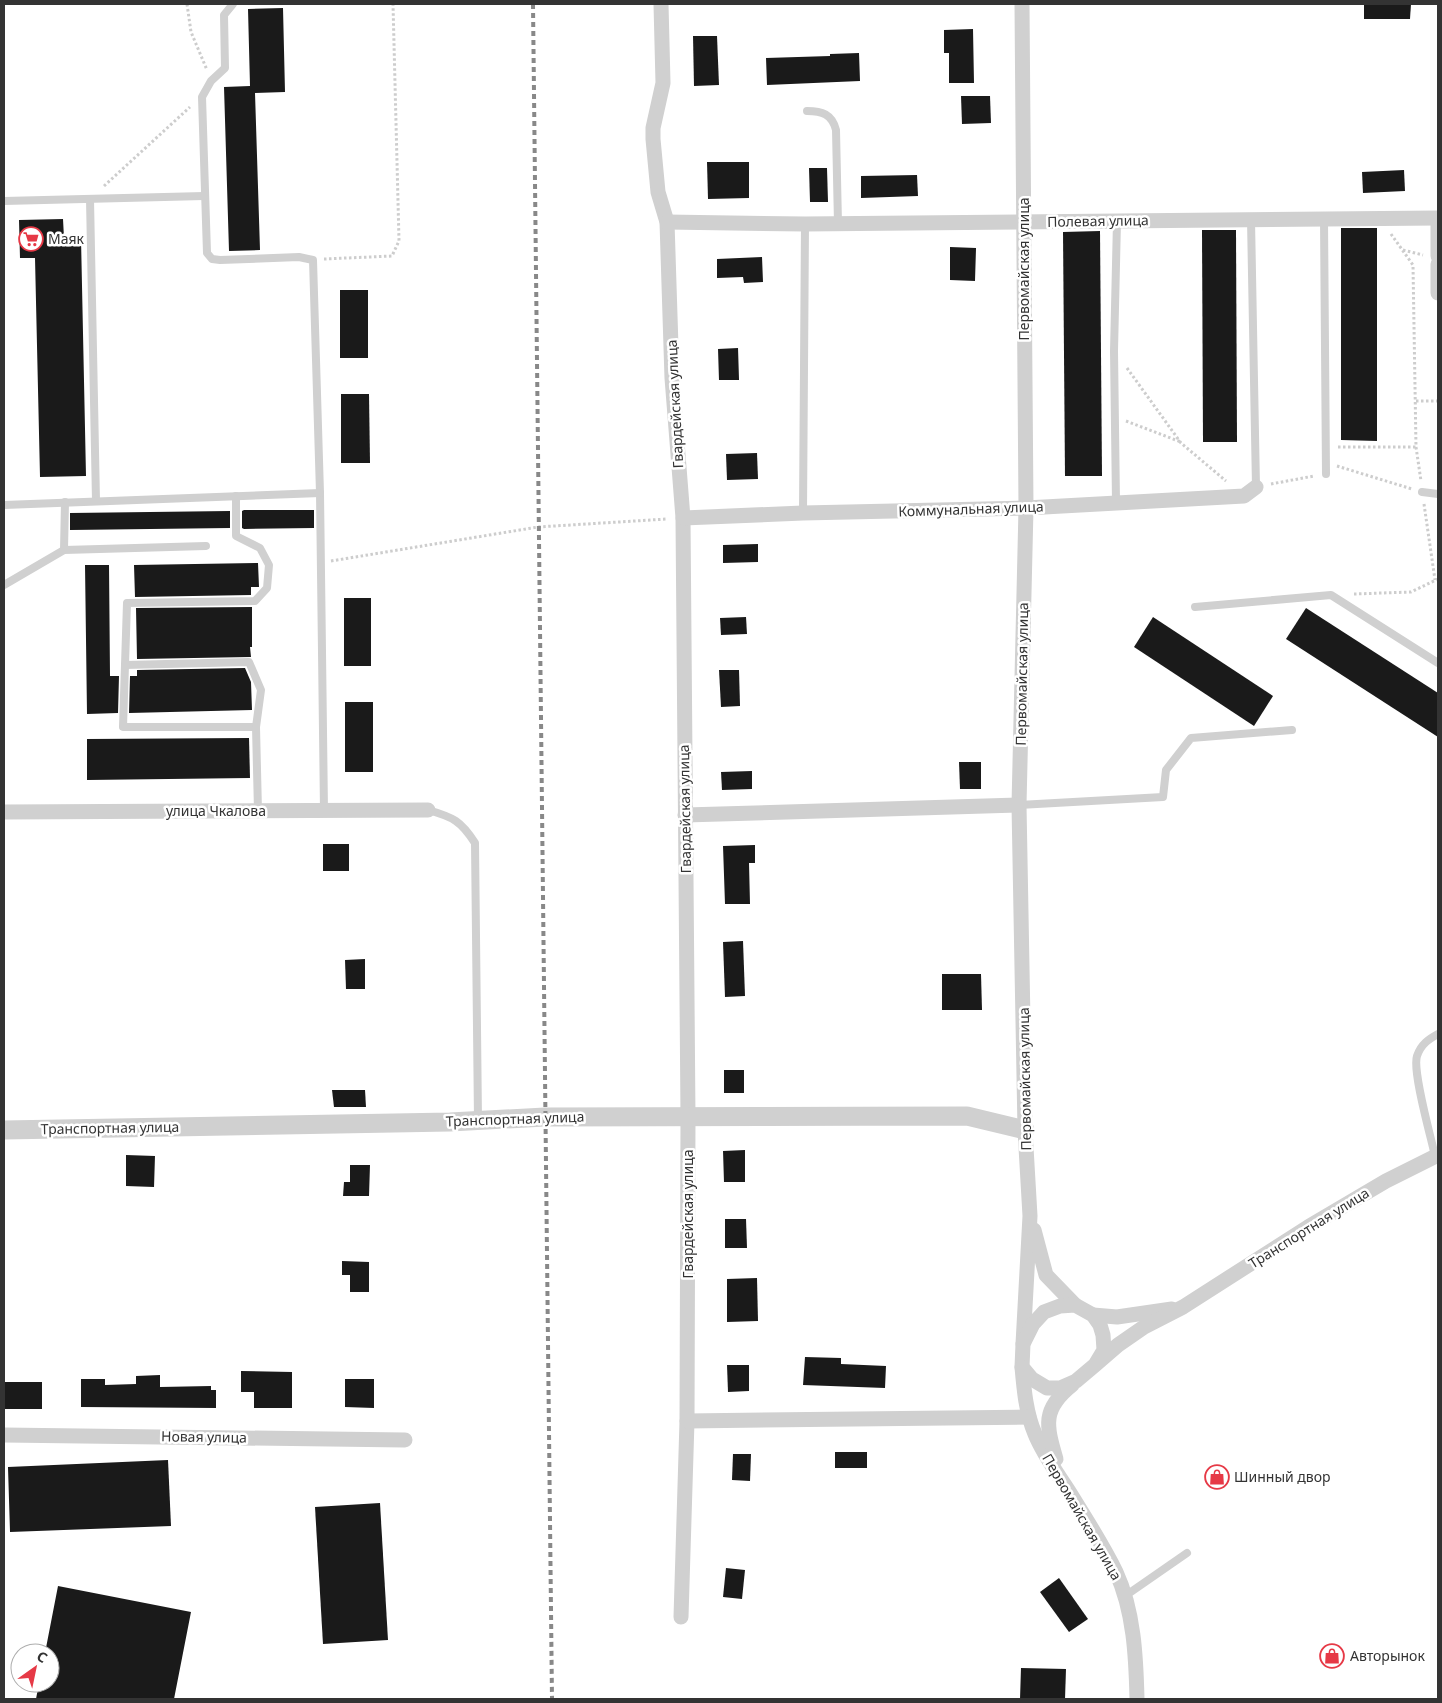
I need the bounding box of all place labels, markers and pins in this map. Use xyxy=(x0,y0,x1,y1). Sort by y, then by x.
supermarket icon: Маяк xyxy=(18,226,44,252)
place label: Маяк xyxy=(48,229,85,248)
shop icon: Шинный двор xyxy=(1204,1464,1230,1490)
place label: Шинный двор xyxy=(1234,1467,1331,1486)
shop icon: Авторынок xyxy=(1319,1643,1345,1669)
place label: Авторынок xyxy=(1350,1646,1425,1665)

